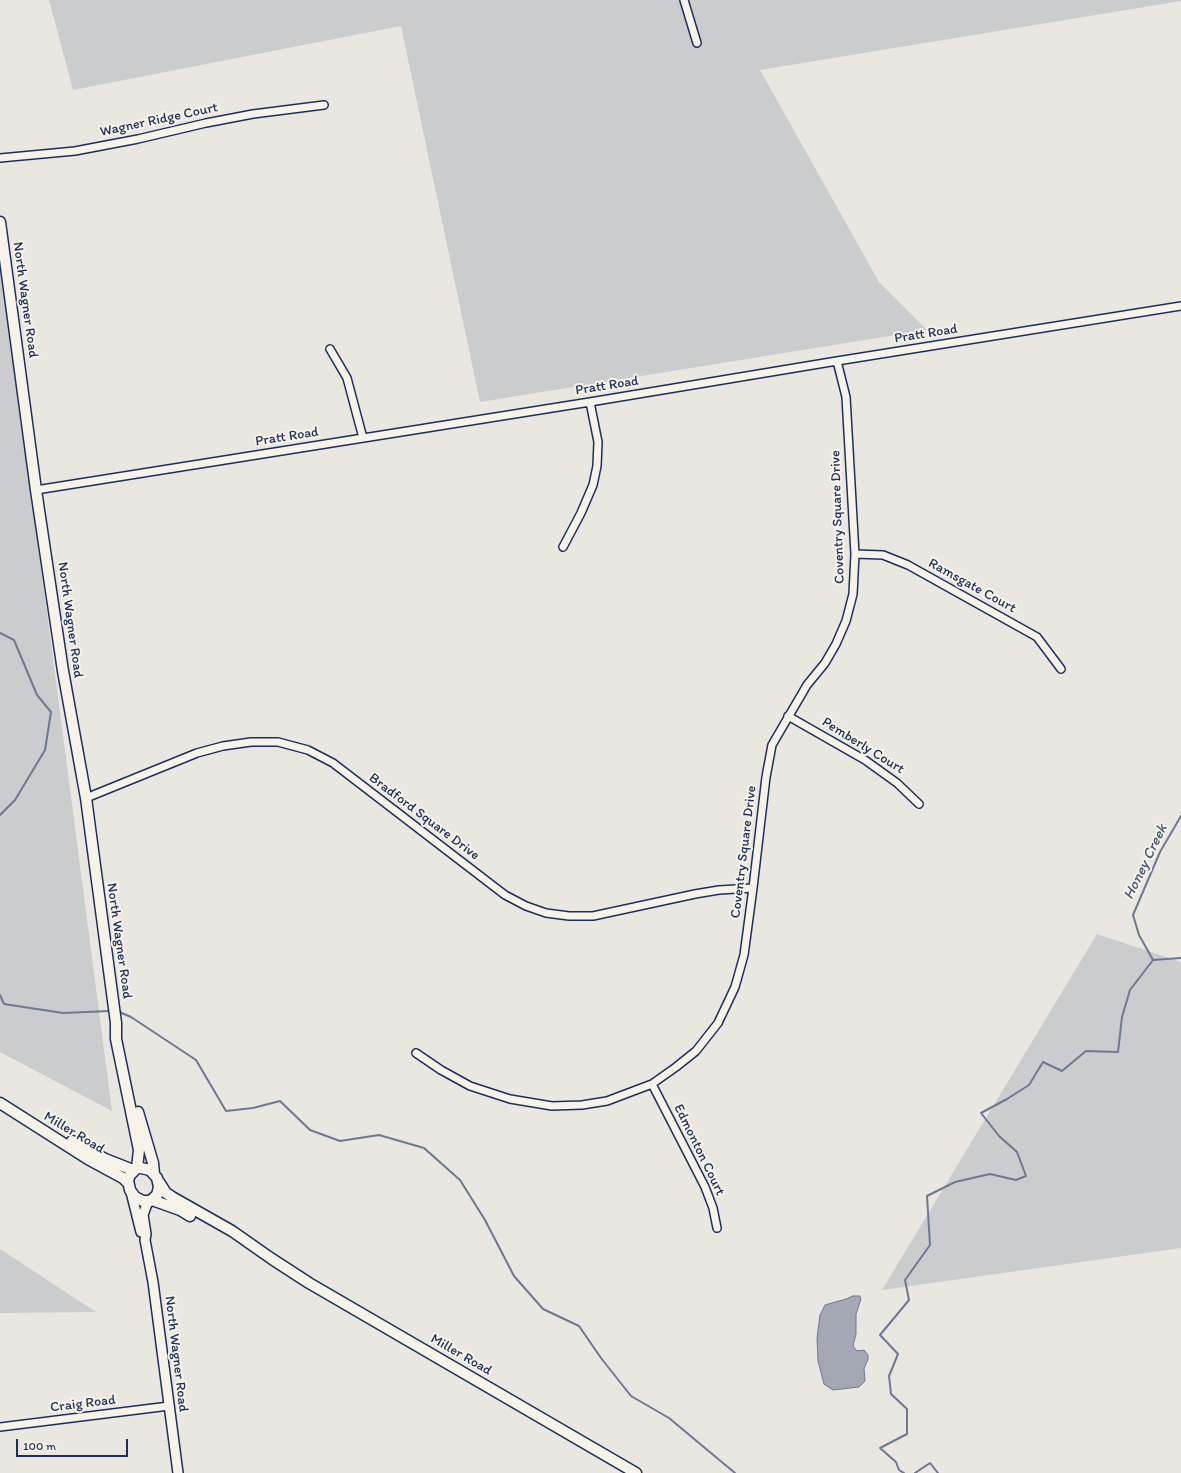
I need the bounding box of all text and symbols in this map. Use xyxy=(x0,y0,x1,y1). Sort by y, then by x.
street label: Wagner Ridge Court xyxy=(99,99,219,141)
street label: North Wagner Road xyxy=(9,241,41,359)
street label: Pratt Road xyxy=(893,321,959,347)
street label: Pratt Road xyxy=(574,373,640,399)
street label: Pratt Road xyxy=(254,424,320,450)
street label: Coventry Square Drive xyxy=(827,450,849,584)
street label: Ramsgate Court xyxy=(925,555,1019,617)
street label: North Wagner Road xyxy=(54,561,86,679)
street label: Pemberly Court xyxy=(819,714,907,778)
street label: Bradford Square Drive xyxy=(365,770,483,864)
street label: Coventry Square Drive xyxy=(728,785,760,919)
water label: Honey Creek xyxy=(1120,821,1172,903)
street label: North Wagner Road xyxy=(103,882,135,1000)
street label: Edmonton Court xyxy=(670,1102,728,1198)
street label: Miller Road xyxy=(41,1108,107,1158)
street label: North Wagner Road xyxy=(161,1295,191,1413)
street label: Miller Road xyxy=(427,1331,495,1379)
street label: Craig Road xyxy=(49,1392,117,1416)
scale bar xyxy=(18,1431,130,1457)
text: 100 m xyxy=(23,1439,56,1453)

